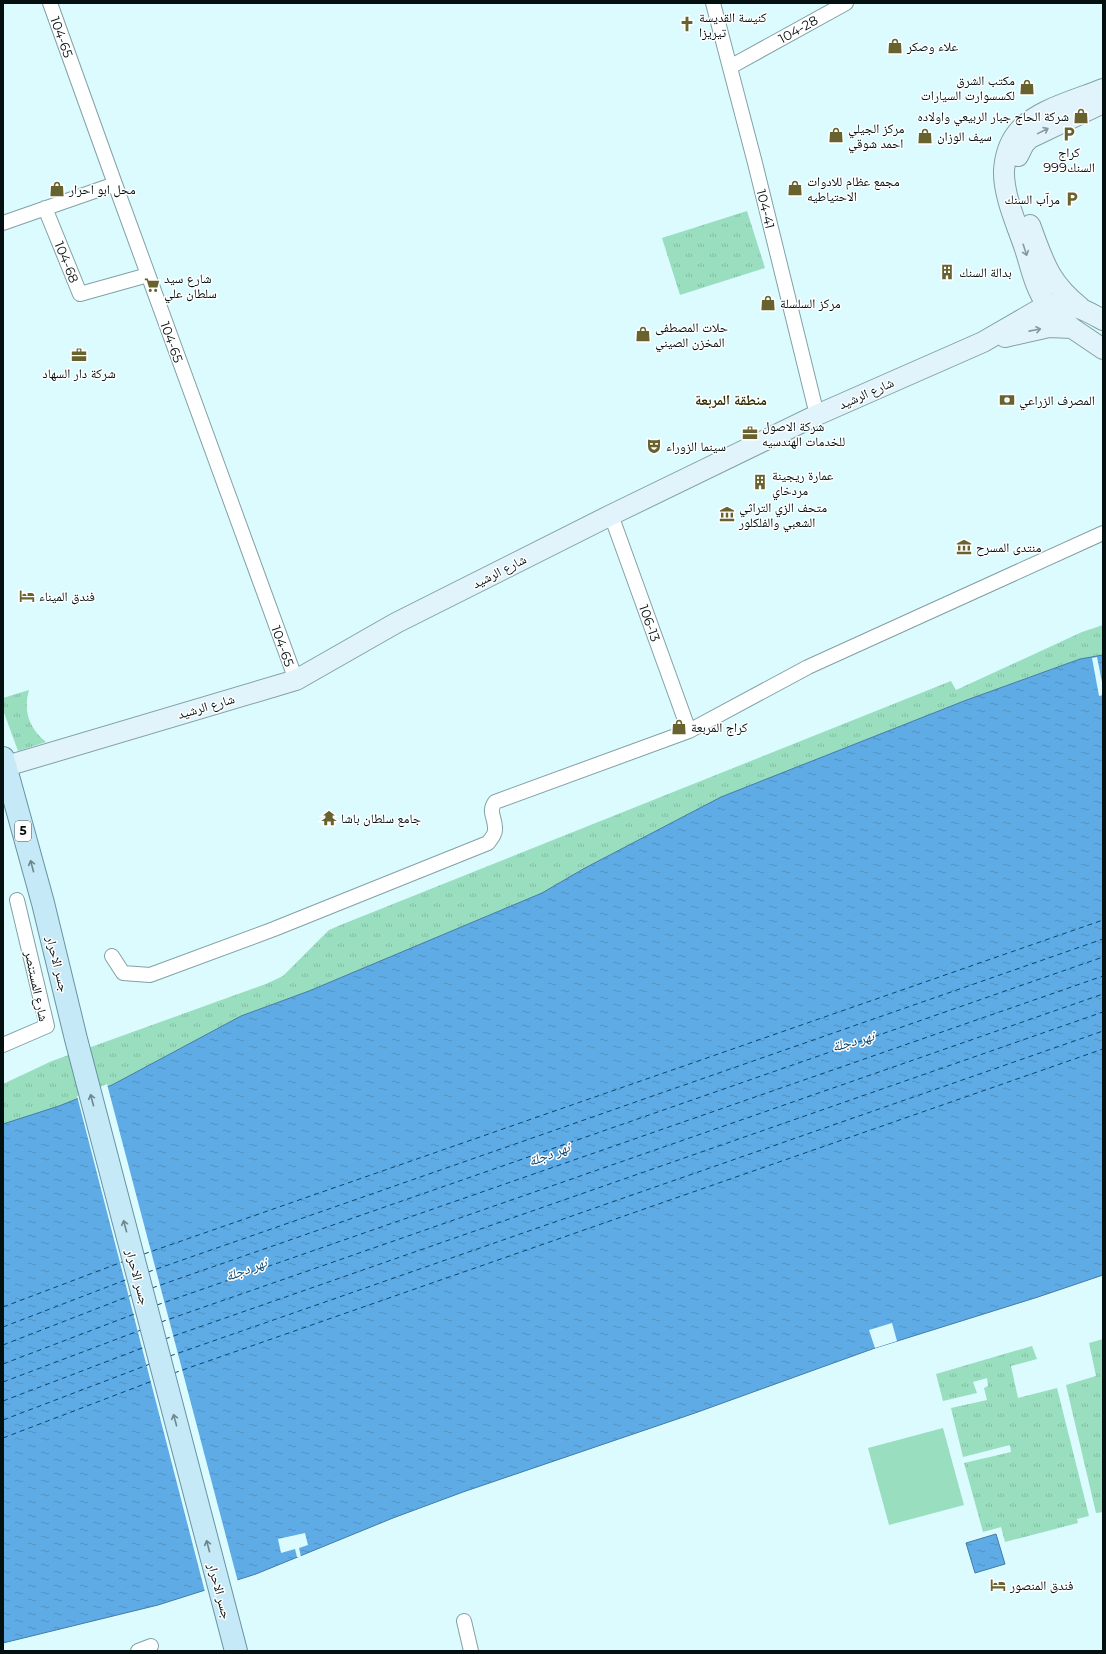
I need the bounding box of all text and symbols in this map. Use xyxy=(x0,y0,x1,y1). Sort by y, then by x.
place label: كنيسة القديسة تيريزا xyxy=(699,9,767,41)
street label: 104-28 xyxy=(776,12,820,46)
street label: 104-65 xyxy=(47,14,77,60)
church icon: كنيسة القديسة تيريزا xyxy=(678,15,696,33)
shop icon: علاء وصكر xyxy=(886,37,904,55)
place label: علاء وصكر xyxy=(906,38,959,55)
place label: مكتب الشرق لكسسوارت السيارات xyxy=(921,72,1015,104)
shop icon: مكتب الشرق لكسسوارت السيارات xyxy=(1018,78,1036,96)
shop icon: شركة الحاج جبار الربيعي واولاده xyxy=(1072,107,1090,125)
place label: شركة الحاج جبار الربيعي واولاده xyxy=(918,108,1069,127)
place label: مركز الجيلي احمد شوقي xyxy=(848,120,905,154)
parking icon: كراج السنك999 xyxy=(1060,125,1078,143)
shop icon: مركز الجيلي احمد شوقي xyxy=(827,126,845,144)
shop icon: سيف الوزان xyxy=(916,127,934,145)
one-way arrow xyxy=(1037,127,1049,134)
place label: سيف الوزان xyxy=(937,128,992,145)
place label: كراج السنك999 xyxy=(1043,144,1095,175)
place label: مجمع عظام للادوات الاحتياطيه xyxy=(807,173,900,204)
shop icon: مجمع عظام للادوات الاحتياطيه xyxy=(786,179,804,197)
shop icon: محل ابو احرار xyxy=(48,180,66,198)
place label: محل ابو احرار xyxy=(68,181,136,198)
street label: 104-41 xyxy=(753,188,779,230)
parking icon: مرآب السنك xyxy=(1063,190,1081,208)
place label: مرآب السنك xyxy=(1004,191,1060,208)
street label: 104-68 xyxy=(51,239,83,285)
one-way arrow xyxy=(1022,244,1029,257)
building icon: بدالة السنك xyxy=(938,263,956,281)
place label: بدالة السنك xyxy=(959,264,1012,280)
place label: شارع سيد سلطان علي xyxy=(164,270,217,304)
supermarket icon: شارع سيد سلطان علي xyxy=(143,276,161,294)
shop icon: مركز السلسلة xyxy=(759,294,777,312)
place label: مركز السلسلة xyxy=(780,295,841,312)
street label: 104-65 xyxy=(157,319,187,365)
place label: حلات المصطفى المخزن الصيني xyxy=(655,319,728,353)
shop icon: حلات المصطفى المخزن الصيني xyxy=(634,325,652,343)
one-way arrow xyxy=(1028,325,1041,333)
office icon: شركة دار السهاد xyxy=(70,346,88,364)
place label: شركة دار السهاد xyxy=(42,365,116,382)
street label: شارع الرشيد xyxy=(836,374,897,414)
district label: منطقة المربعة xyxy=(695,391,767,409)
bank icon: المصرف الزراعي xyxy=(998,391,1016,409)
place label: المصرف الزراعي xyxy=(1019,392,1095,411)
place label: شركة الاصول للخدمات الهندسيه xyxy=(762,418,845,449)
office icon: شركة الاصول للخدمات الهندسيه xyxy=(741,424,759,442)
theatre icon: سينما الزوراء xyxy=(645,437,663,455)
place label: سينما الزوراء xyxy=(666,438,726,455)
place label: عمارة ريجينة مردخاي xyxy=(772,467,834,501)
building icon: عمارة ريجينة مردخاي xyxy=(751,473,769,491)
place label: متحف الزي التراثي الشعبي والفلكلور xyxy=(738,499,827,533)
museum icon: متحف الزي التراثي الشعبي والفلكلور xyxy=(718,505,736,523)
museum icon: منتدى المسرح xyxy=(955,538,973,556)
place label: منتدى المسرح xyxy=(976,539,1041,557)
street label: شارع الرشيد xyxy=(469,551,530,593)
hotel icon: فندق الميناء xyxy=(18,587,36,605)
place label: فندق الميناء xyxy=(39,588,95,605)
street label: 106-13 xyxy=(636,602,664,644)
street label: 104-65 xyxy=(268,623,298,669)
street label: شارع الرشيد xyxy=(176,690,237,724)
shop icon: كراج المربعة xyxy=(670,718,688,736)
place label: كراج المربعة xyxy=(691,719,748,737)
temple icon: جامع سلطان باشا xyxy=(320,809,338,827)
place label: جامع سلطان باشا xyxy=(341,810,421,828)
road number: 5 xyxy=(15,821,31,841)
one-way arrow xyxy=(28,860,35,873)
street label: جسر الاحرار xyxy=(42,933,73,994)
street label: شارع المستنصر xyxy=(20,948,52,1023)
water label: نهر دجلة xyxy=(830,1026,878,1056)
one-way arrow xyxy=(88,1094,96,1107)
water label: نهر دجلة xyxy=(526,1137,574,1170)
one-way arrow xyxy=(121,1220,128,1233)
street label: جسر الاحرار xyxy=(122,1246,153,1307)
water label: نهر دجلة xyxy=(223,1252,271,1285)
one-way arrow xyxy=(171,1414,178,1427)
one-way arrow xyxy=(204,1540,211,1553)
street label: جسر الاحرار xyxy=(204,1560,235,1621)
hotel icon: فندق المنصور xyxy=(989,1576,1007,1594)
place label: فندق المنصور xyxy=(1009,1577,1073,1594)

